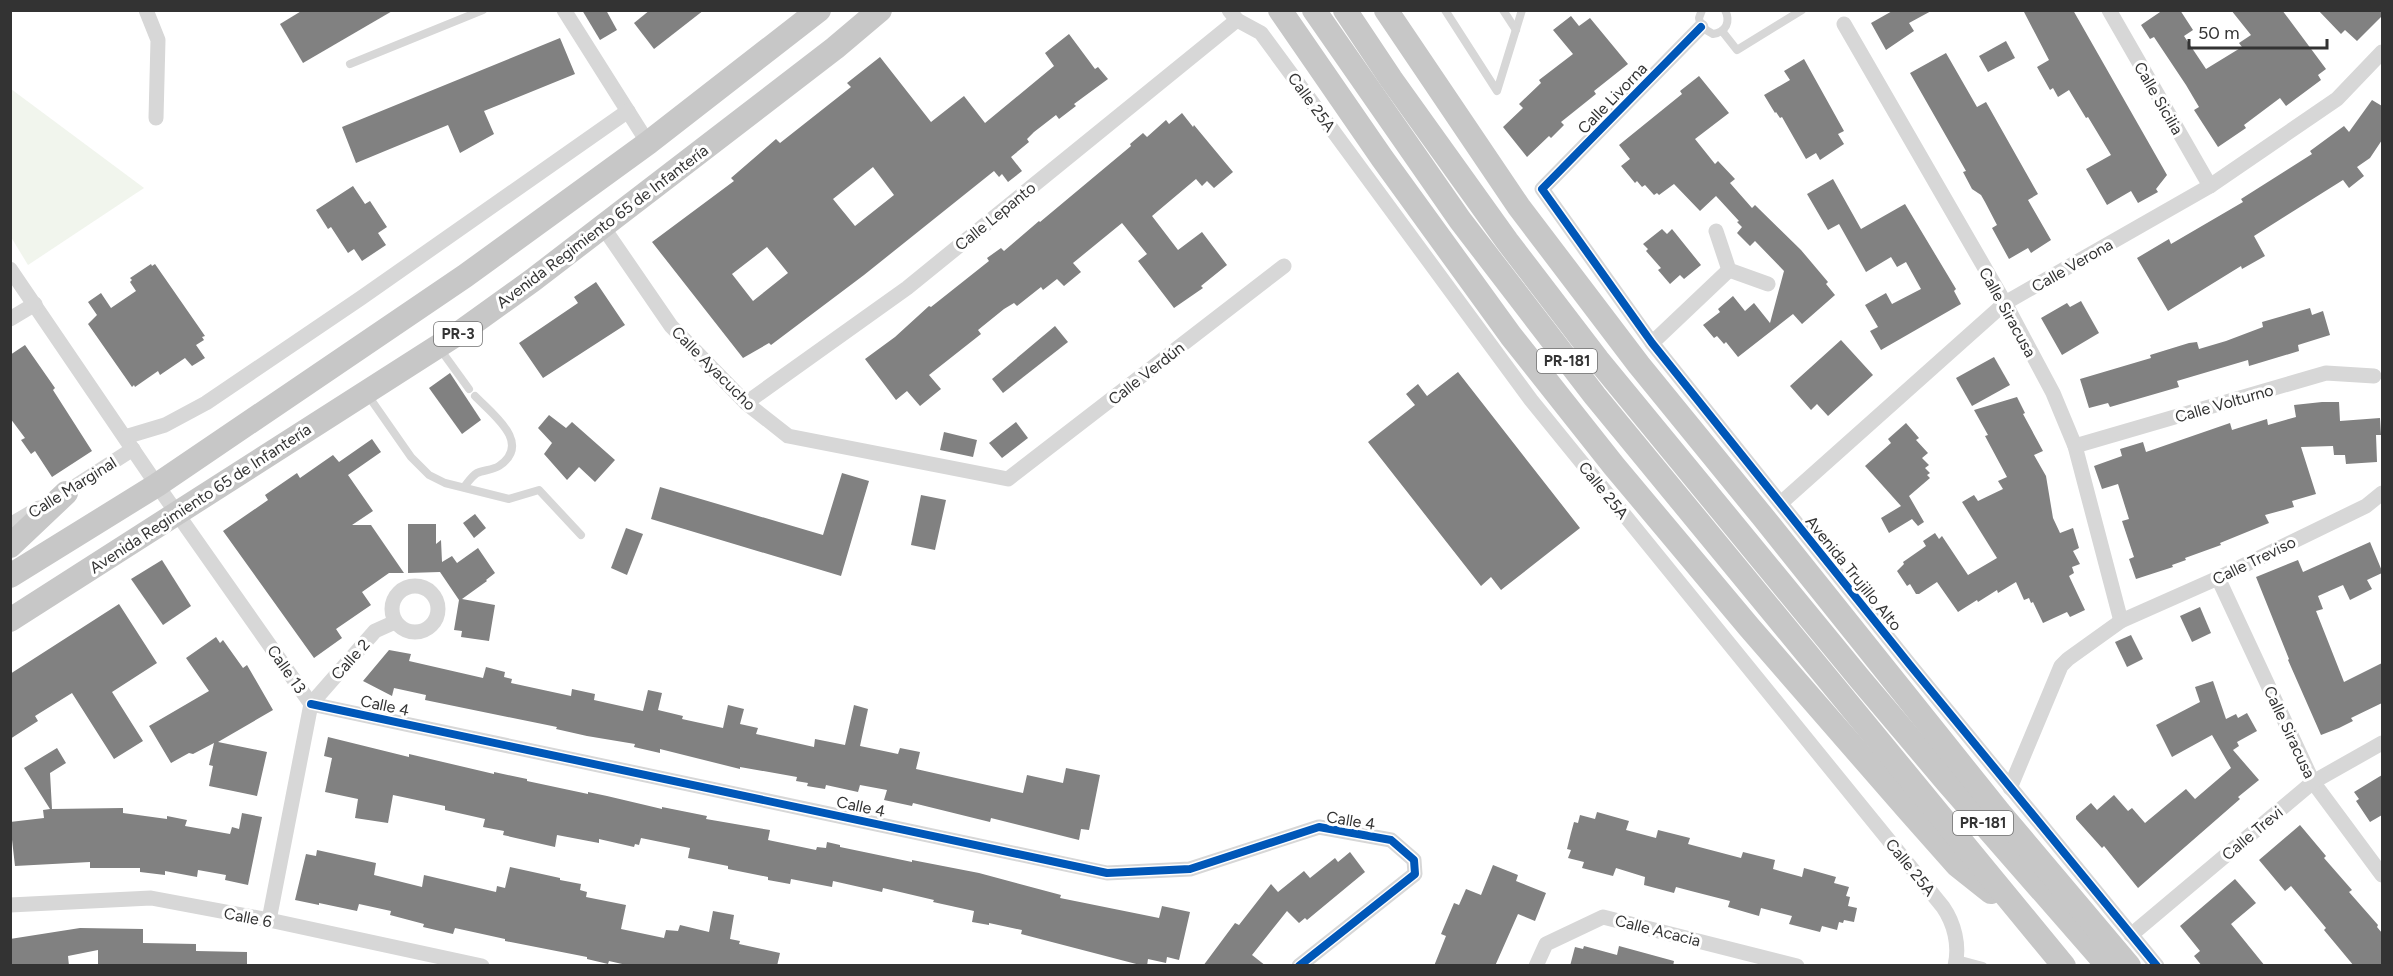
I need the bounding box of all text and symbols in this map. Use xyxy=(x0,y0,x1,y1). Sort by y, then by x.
scale bar xyxy=(2189,12,2327,50)
text: 50 m xyxy=(2198,22,2240,44)
street label: Calle Livorna xyxy=(1574,59,1651,138)
street label: Calle Sicilia xyxy=(2130,59,2187,138)
street label: Calle 25A xyxy=(1284,69,1339,136)
street label: Avenida Regimiento 65 de Infantería xyxy=(493,141,712,312)
street label: Calle Lepanto xyxy=(951,178,1039,255)
street label: Calle Verona xyxy=(2028,235,2116,296)
street label: Calle Siracusa xyxy=(1975,264,2040,360)
road number: PR-3 xyxy=(434,322,482,346)
street label: Calle Ayacucho xyxy=(668,322,760,414)
street label: Calle Verdún xyxy=(1105,338,1188,409)
road number: PR-181 xyxy=(1537,349,1597,373)
street label: Calle Volturno xyxy=(2173,380,2275,427)
street label: Avenida Regimiento 65 de Infantería xyxy=(86,420,315,577)
street label: Calle Marginal xyxy=(25,453,120,522)
street label: Calle 25A xyxy=(1575,458,1633,523)
street label: Avenida Trujillo Alto xyxy=(1802,512,1906,634)
street label: Calle Treviso xyxy=(2210,532,2299,589)
street label: Calle 2 xyxy=(327,635,374,684)
street label: Calle 13 xyxy=(263,641,310,697)
street label: Calle Siracusa xyxy=(2260,683,2319,781)
street label: Calle 4 xyxy=(359,691,411,720)
street label: Calle 4 xyxy=(835,792,887,821)
street label: Calle Trevi xyxy=(2218,802,2287,864)
street label: Calle 4 xyxy=(1325,807,1377,834)
road number: PR-181 xyxy=(1953,811,2013,835)
street label: Calle 25A xyxy=(1882,835,1940,900)
street label: Calle 6 xyxy=(222,904,274,931)
street label: Calle Acacia xyxy=(1613,911,1703,950)

